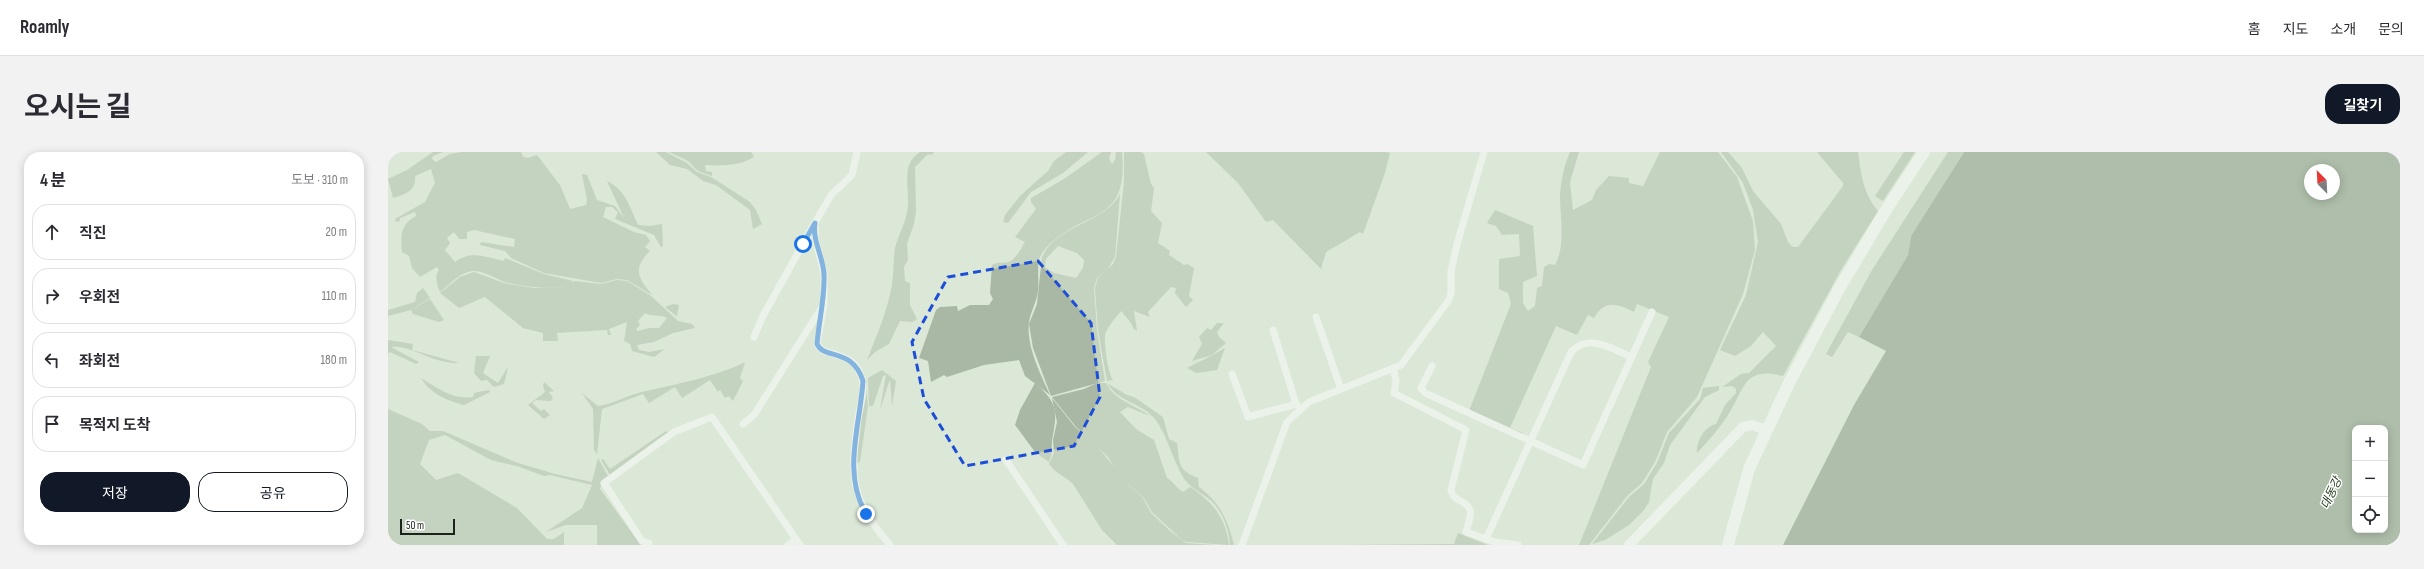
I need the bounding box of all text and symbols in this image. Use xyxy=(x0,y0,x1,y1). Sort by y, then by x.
text: Roamly xyxy=(20,16,70,39)
text: 홈 xyxy=(2248,21,2261,38)
text: 지도 xyxy=(2283,21,2308,38)
text: 소개 xyxy=(2330,21,2356,38)
text: 문의 xyxy=(2378,21,2404,38)
button: 길찾기 xyxy=(2325,84,2400,124)
text: 오시는 길 xyxy=(24,91,131,124)
north arrow xyxy=(2304,164,2340,200)
text: 4 분 xyxy=(40,171,66,191)
text: 도보 · 310 m xyxy=(291,172,348,188)
icon: ahead xyxy=(41,221,63,243)
text: 직진 xyxy=(79,224,107,243)
text: 20 m xyxy=(325,224,347,240)
route start xyxy=(794,235,812,253)
icon: right xyxy=(41,285,63,307)
text: 우회전 xyxy=(79,288,120,307)
text: 110 m xyxy=(322,288,347,304)
icon: left xyxy=(41,349,63,371)
text: 좌회전 xyxy=(79,352,120,371)
text: 180 m xyxy=(321,352,347,368)
icon: arrive xyxy=(41,413,63,435)
text: 목적지 도착 xyxy=(79,416,150,435)
map controls xyxy=(2352,425,2388,533)
button: + xyxy=(2352,425,2388,461)
button: − xyxy=(2352,461,2388,497)
button: 저장 xyxy=(40,472,190,512)
button: 공유 xyxy=(198,472,348,512)
water label: 대동강 xyxy=(2318,473,2346,511)
button: locate xyxy=(2352,497,2388,533)
route end xyxy=(857,505,875,523)
scale bar xyxy=(400,517,455,536)
text: 50 m xyxy=(406,519,424,532)

